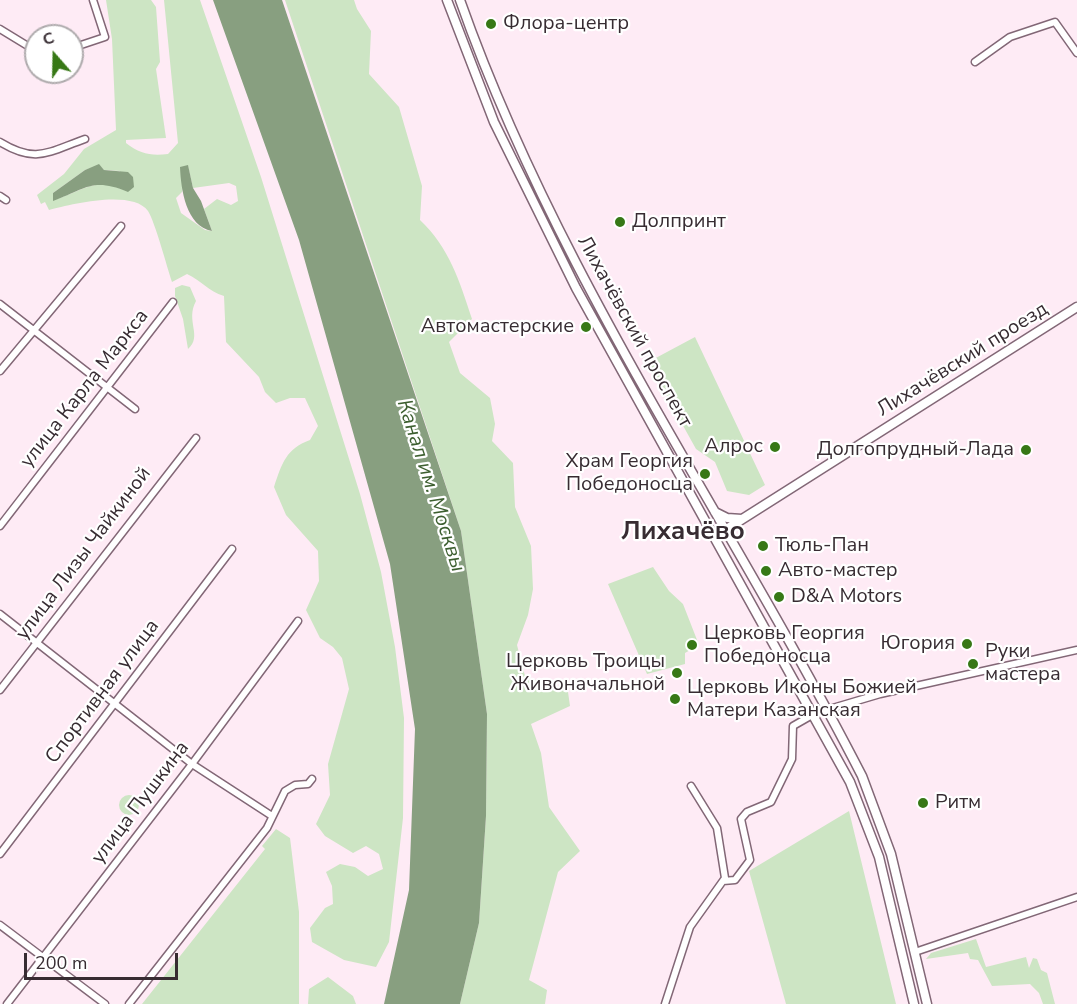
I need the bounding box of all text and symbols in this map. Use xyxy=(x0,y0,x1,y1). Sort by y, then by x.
place label: Флора-центр xyxy=(503,12,629,36)
marker: Флора-центр xyxy=(484,17,498,31)
north arrow xyxy=(24,24,84,84)
text: С xyxy=(40,27,57,51)
place label: Долпринт xyxy=(632,210,726,234)
marker: Долпринт xyxy=(613,215,627,229)
street label: Лихачёвский проспект xyxy=(571,232,697,432)
street label: Лихачёвский проезд xyxy=(873,298,1053,422)
street label: улица Карла Маркса xyxy=(16,305,154,473)
place label: Автомастерские xyxy=(421,315,574,339)
marker: Автомастерские xyxy=(579,320,593,334)
water label: Канал им. Москвы xyxy=(390,397,470,575)
place label: Алрос xyxy=(704,435,763,459)
place label: Долгопрудный-Лада xyxy=(817,438,1014,462)
marker: Алрос xyxy=(768,440,782,454)
marker: Долгопрудный-Лада xyxy=(1019,443,1033,457)
place label: Храм Георгия Победоносца xyxy=(565,450,693,497)
street label: улица Лизы Чайкиной xyxy=(11,463,157,645)
marker: Храм Георгия Победоносца xyxy=(698,467,712,481)
district label: Лихачёво xyxy=(621,517,745,549)
place label: Тюль-Пан xyxy=(775,534,869,558)
marker: Тюль-Пан xyxy=(756,539,770,553)
place label: Авто-мастер xyxy=(778,559,898,583)
marker: Авто-мастер xyxy=(759,564,773,578)
place label: D&A Motors xyxy=(791,585,902,609)
marker: D&A Motors xyxy=(772,590,786,604)
street label: Спортивная улица xyxy=(41,615,165,769)
place label: Церковь Георгия Победоносца xyxy=(704,622,865,669)
place label: Югория xyxy=(880,632,955,656)
marker: Югория xyxy=(960,637,974,651)
marker: Церковь Георгия Победоносца xyxy=(685,638,699,652)
place label: Руки мастера xyxy=(985,640,1061,687)
place label: Церковь Троицы Живоначальной xyxy=(506,650,665,697)
marker: Руки мастера xyxy=(966,657,980,671)
marker: Церковь Троицы Живоначальной xyxy=(670,666,684,680)
place label: Церковь Иконы Божией Матери Казанская xyxy=(687,676,917,723)
marker: Церковь Иконы Божией Матери Казанская xyxy=(668,692,682,706)
street label: улица Пушкина xyxy=(87,737,195,869)
place label: Ритм xyxy=(935,791,981,815)
marker: Ритм xyxy=(916,796,930,810)
scale bar xyxy=(27,941,182,979)
text: 200 m xyxy=(35,951,87,975)

